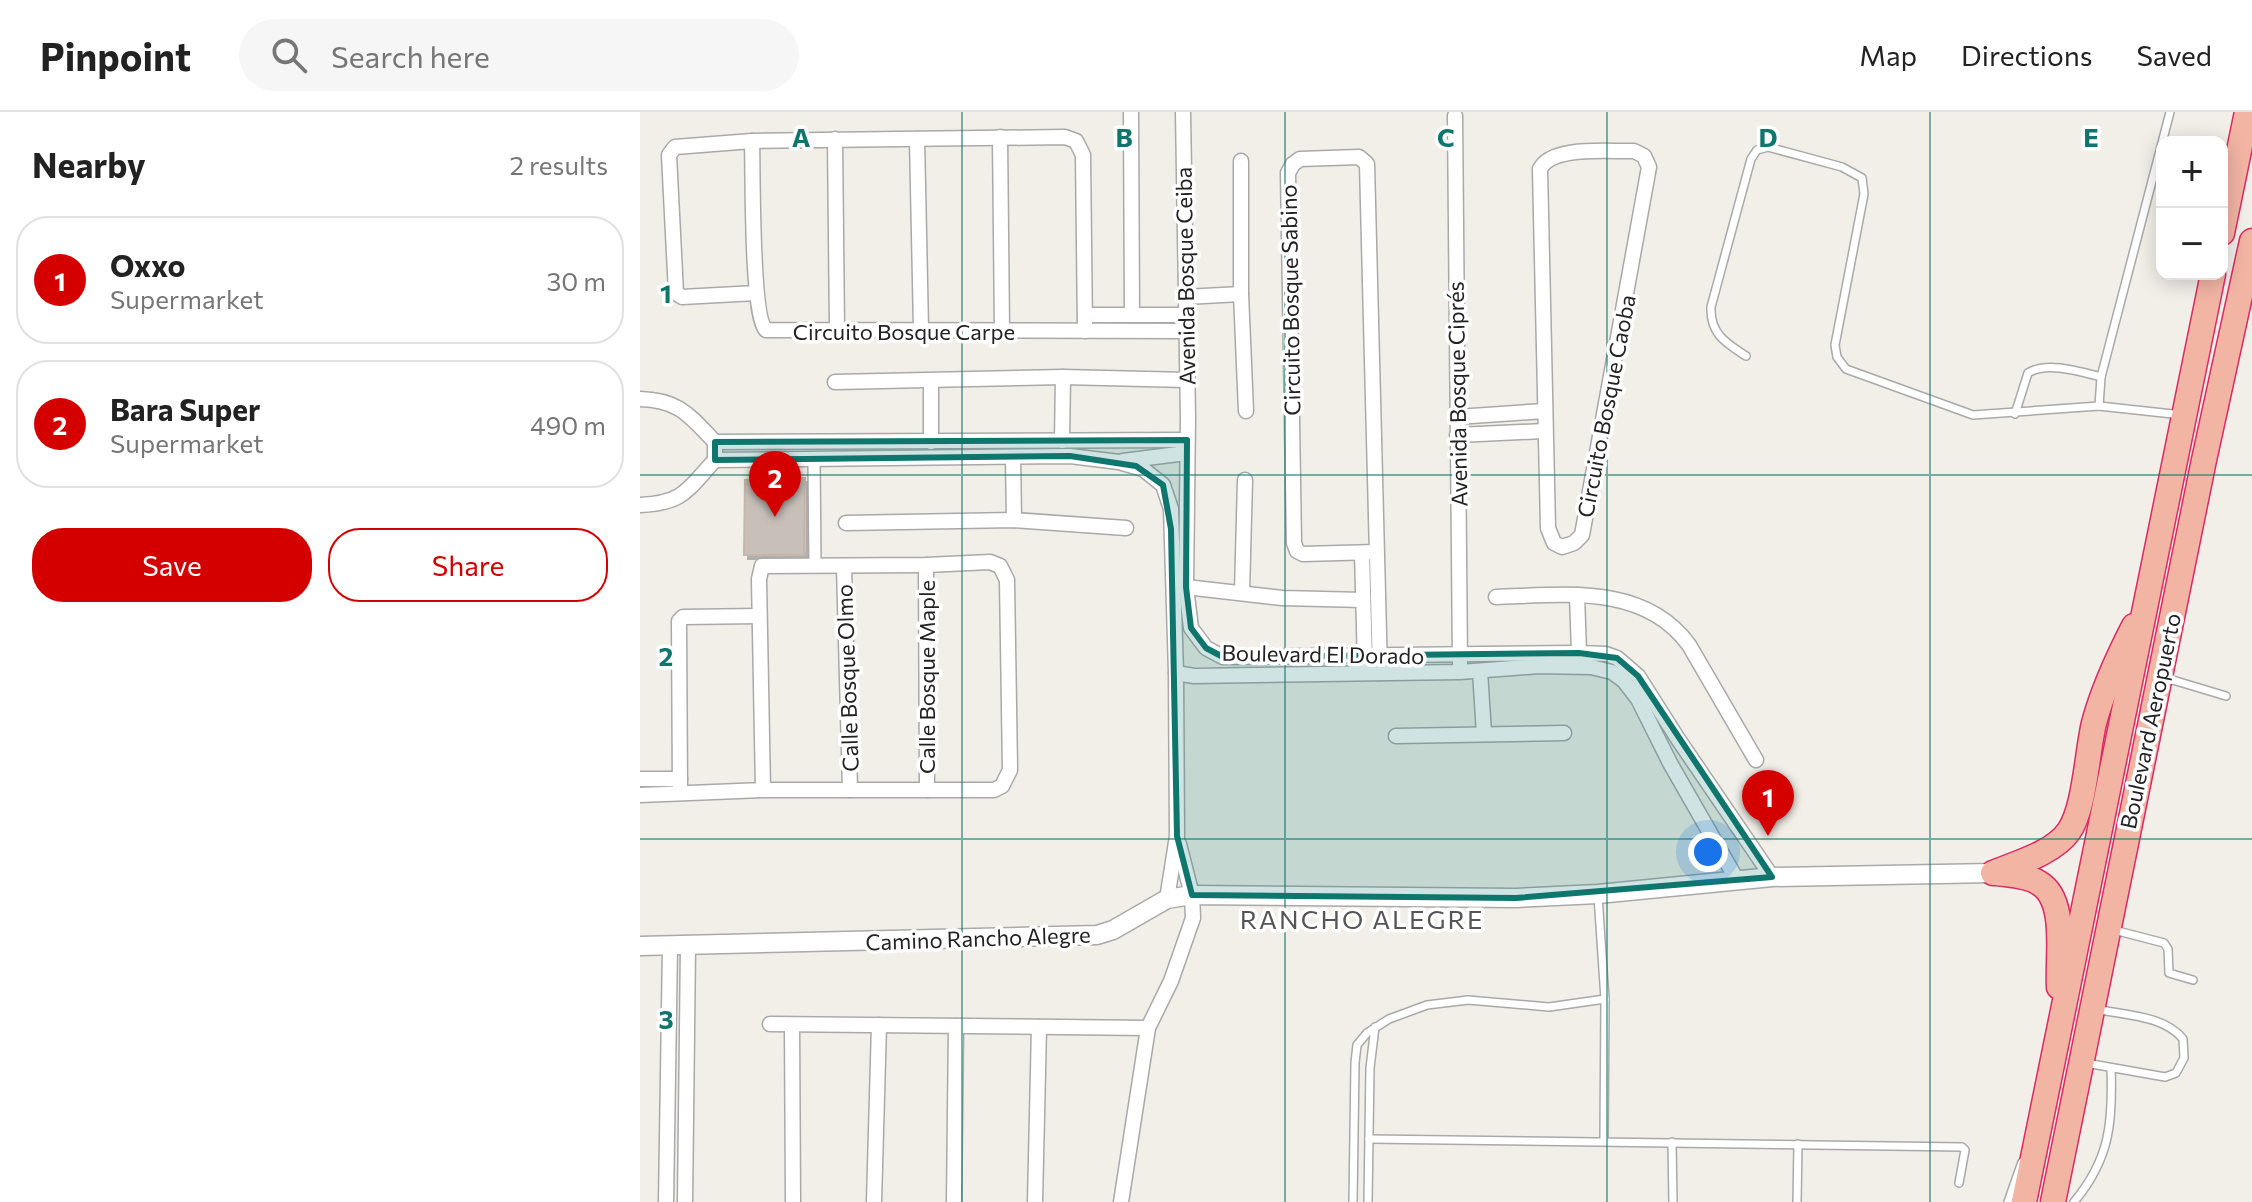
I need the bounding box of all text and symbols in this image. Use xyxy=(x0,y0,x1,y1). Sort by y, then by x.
search box xyxy=(239,19,799,91)
text: Pinpoint xyxy=(40,32,191,79)
icon: search xyxy=(267,33,311,77)
text: Search here xyxy=(331,37,490,74)
text: Map xyxy=(1859,38,1917,72)
text: Directions xyxy=(1961,38,2092,72)
text: Saved xyxy=(2136,38,2212,72)
text: A xyxy=(792,121,811,152)
text: B xyxy=(1115,121,1133,152)
text: C xyxy=(1437,121,1455,152)
text: D xyxy=(1758,121,1778,152)
text: E xyxy=(2083,121,2099,152)
map controls xyxy=(2156,136,2228,280)
button: + xyxy=(2156,136,2228,208)
text: Nearby xyxy=(32,143,146,185)
text: 2 results xyxy=(510,149,608,180)
street label: Avenida Bosque Ceiba xyxy=(1170,167,1200,385)
street label: Circuito Bosque Sabino xyxy=(1274,184,1306,416)
button: − xyxy=(2156,208,2228,280)
text: Oxxo xyxy=(110,246,185,283)
text: 1 xyxy=(54,265,66,296)
text: 30 m xyxy=(547,265,606,296)
text: 1 xyxy=(660,277,672,308)
street label: Avenida Bosque Ciprés xyxy=(1442,281,1472,507)
text: Supermarket xyxy=(110,283,264,314)
street label: Circuito Bosque Caoba xyxy=(1571,292,1641,520)
street label: Circuito Bosque Carpe xyxy=(793,318,1015,345)
text: Bara Super xyxy=(110,390,260,427)
text: 2 xyxy=(53,409,67,440)
text: 490 m xyxy=(530,409,606,440)
text: Supermarket xyxy=(110,427,264,458)
pin: 2 xyxy=(749,451,801,517)
button: Save xyxy=(32,528,312,602)
button: Share xyxy=(328,528,608,602)
street label: Calle Bosque Maple xyxy=(913,580,940,774)
street label: Calle Bosque Olmo xyxy=(830,584,864,772)
street label: Boulevard Aeropuerto xyxy=(2114,611,2186,831)
street label: Boulevard El Dorado xyxy=(1221,639,1425,669)
text: 2 xyxy=(659,640,673,671)
pin: 1 xyxy=(1742,770,1794,836)
your location xyxy=(1688,832,1728,872)
district label: RANCHO ALEGRE xyxy=(1240,903,1484,934)
street label: Camino Rancho Alegre xyxy=(865,921,1091,955)
text: 3 xyxy=(658,1003,674,1034)

